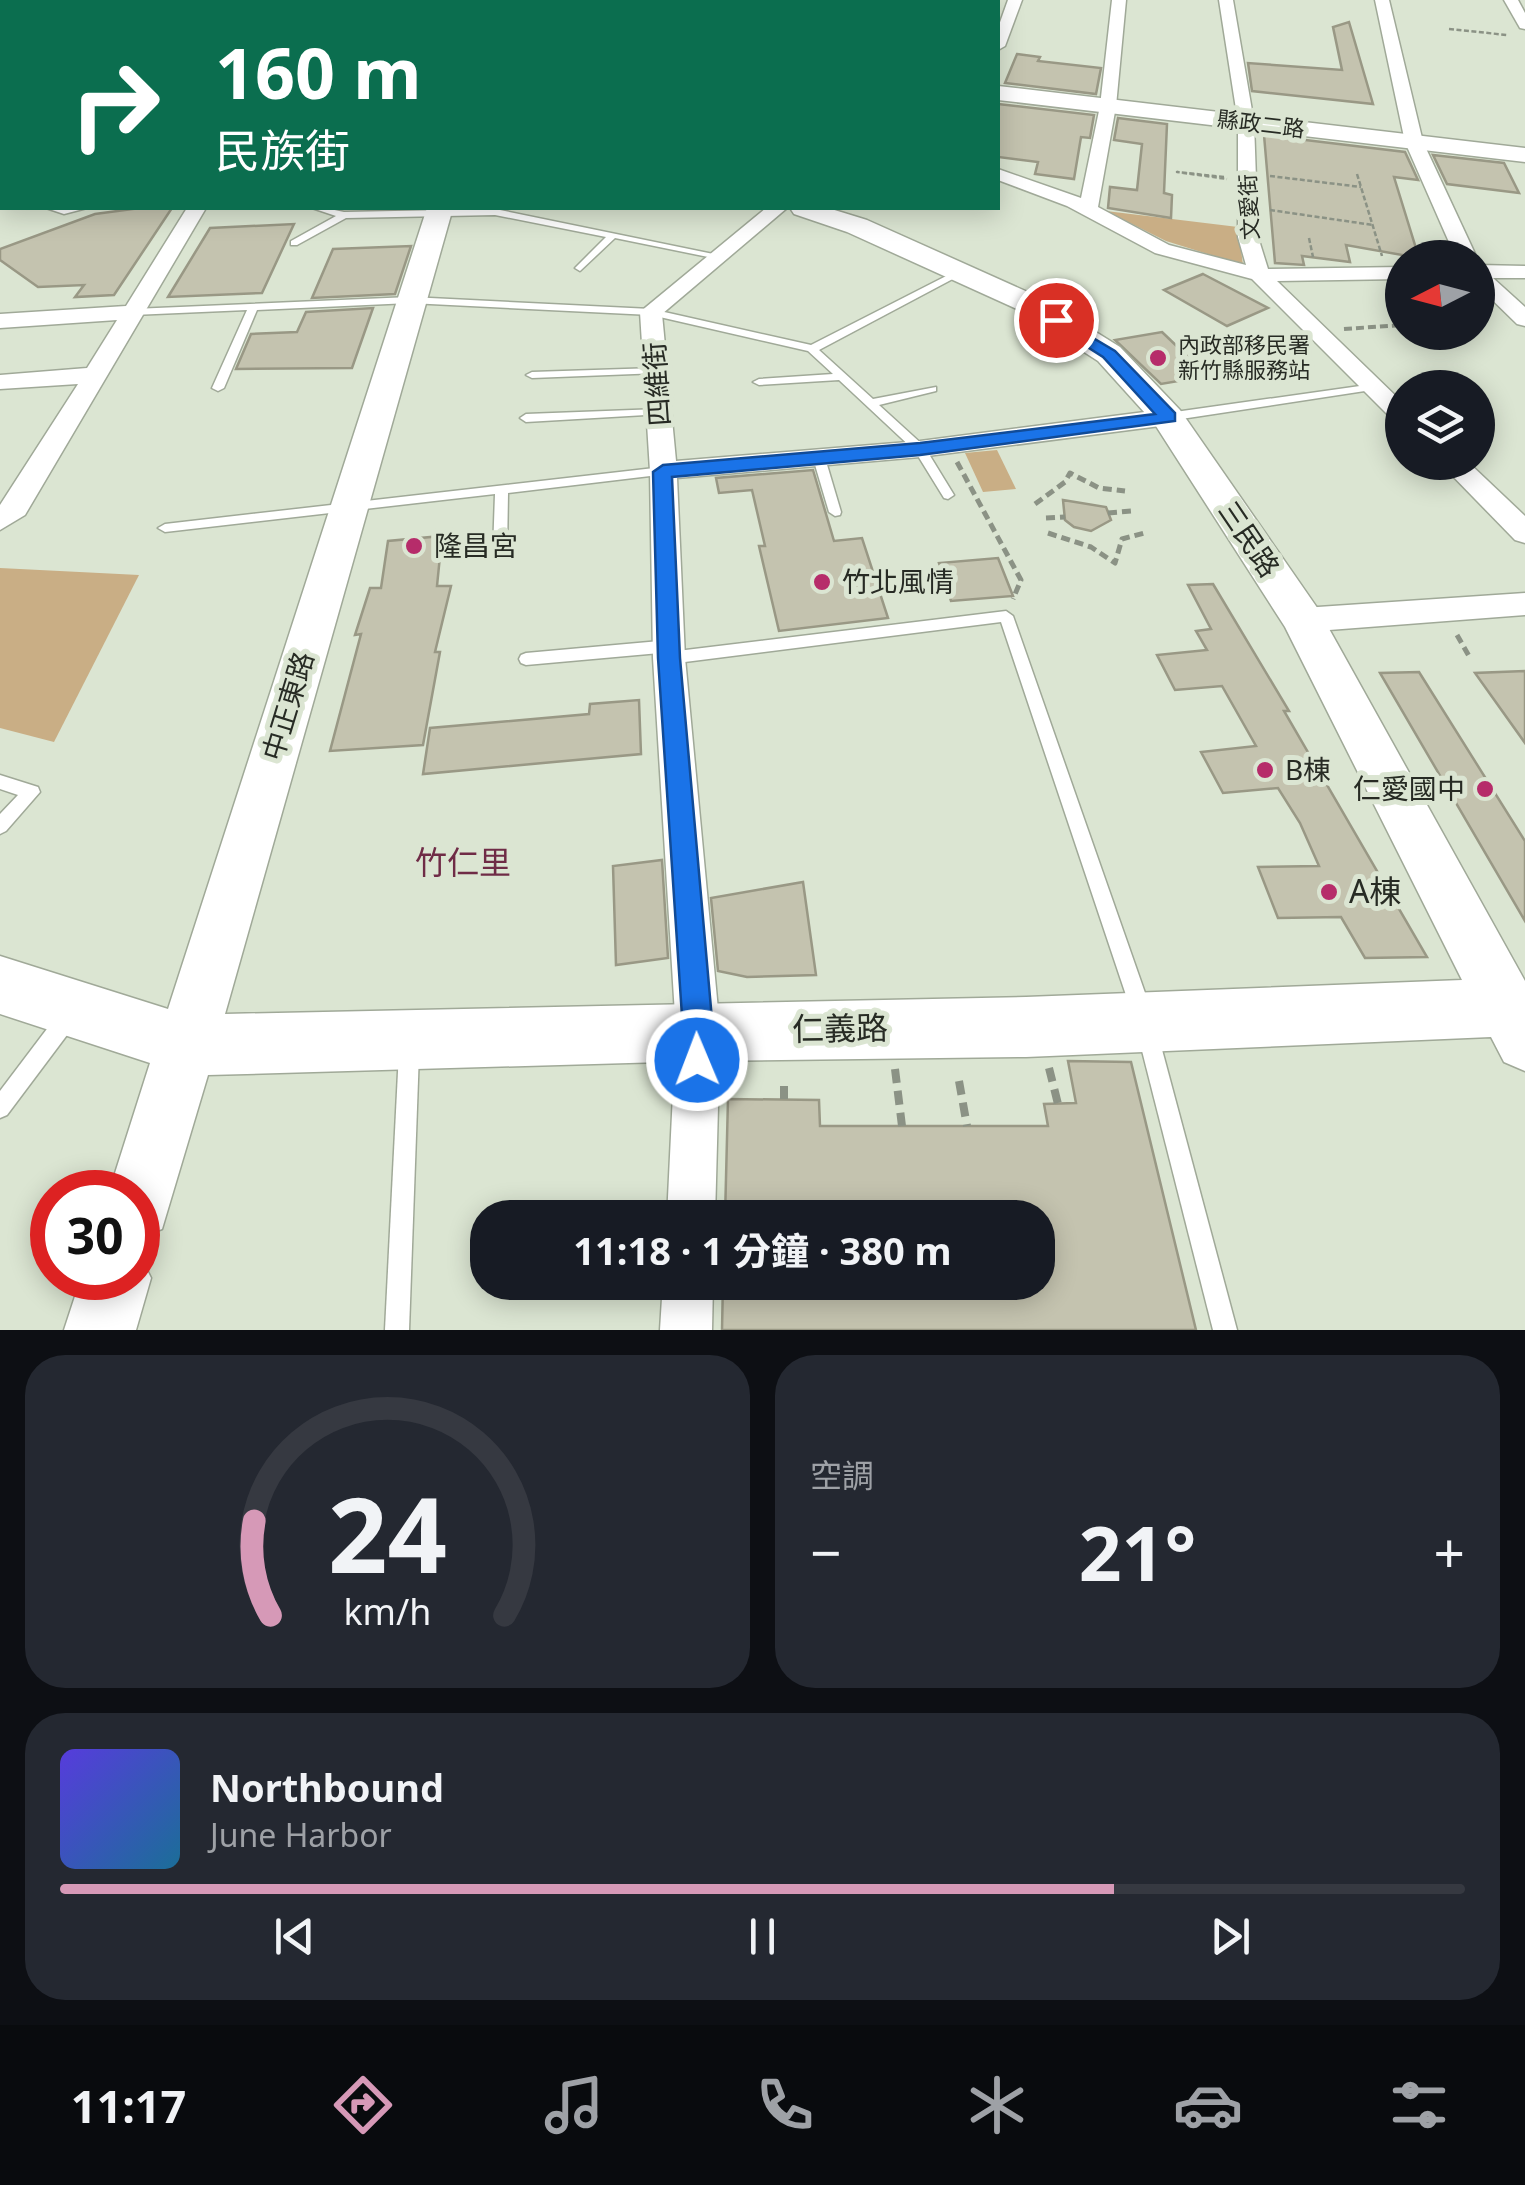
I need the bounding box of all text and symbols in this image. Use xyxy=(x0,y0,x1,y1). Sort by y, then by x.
text: 160 m xyxy=(215,24,422,120)
icon: right xyxy=(50,40,180,170)
street label: 縣政二路 xyxy=(1216,103,1307,143)
text: 民族街 xyxy=(215,119,350,180)
street label: 文愛街 xyxy=(1231,173,1265,241)
north arrow xyxy=(1385,240,1495,350)
map controls xyxy=(1385,240,1495,480)
pin xyxy=(1014,278,1099,363)
icon: arrive xyxy=(1029,293,1084,348)
place label: 內政部移民署 新竹縣服務站 xyxy=(1178,329,1310,384)
street label: 四維街 xyxy=(634,341,678,427)
marker: 內政部移民署 新竹縣服務站 xyxy=(1147,347,1169,369)
button: layers xyxy=(1385,370,1495,480)
street label: 三民路 xyxy=(1211,493,1289,584)
place label: 隆昌宮 xyxy=(434,526,518,564)
marker: 隆昌宮 xyxy=(403,535,425,557)
place label: 竹北風情 xyxy=(842,562,954,600)
marker: 竹北風情 xyxy=(811,571,833,593)
street label: 中正東路 xyxy=(252,647,322,765)
place label: B棟 xyxy=(1285,750,1331,788)
marker: B棟 xyxy=(1254,759,1276,781)
place label: 仁愛國中 xyxy=(1353,769,1465,807)
marker: 仁愛國中 xyxy=(1474,778,1496,800)
district label: 竹仁里 xyxy=(415,840,511,883)
place label: A棟 xyxy=(1349,869,1401,912)
marker: A棟 xyxy=(1318,881,1340,903)
street label: 仁義路 xyxy=(792,1005,888,1050)
position arrow xyxy=(645,1008,749,1112)
speed limit sign: 30 xyxy=(30,1170,160,1300)
text: 11:18 · 1 分鐘 · 380 m xyxy=(573,1224,952,1276)
text: 空調 xyxy=(810,1453,874,1496)
text: 24 xyxy=(328,1462,447,1603)
text: 21° xyxy=(1079,1501,1196,1603)
text: − xyxy=(810,1514,841,1589)
text: + xyxy=(1434,1514,1465,1589)
text: km/h xyxy=(344,1587,431,1635)
text: Northbound xyxy=(210,1761,444,1813)
text: June Harbor xyxy=(210,1813,392,1856)
icon: previous xyxy=(267,1909,322,1964)
icon: pause xyxy=(735,1909,790,1964)
icon: next xyxy=(1203,1909,1258,1964)
icon: directions xyxy=(328,2070,398,2140)
icon: music xyxy=(539,2070,609,2140)
icon: phone xyxy=(750,2070,820,2140)
icon: climate xyxy=(962,2070,1032,2140)
icon: car xyxy=(1173,2070,1243,2140)
icon: filters xyxy=(1384,2070,1454,2140)
text: 11:17 xyxy=(71,2075,186,2136)

